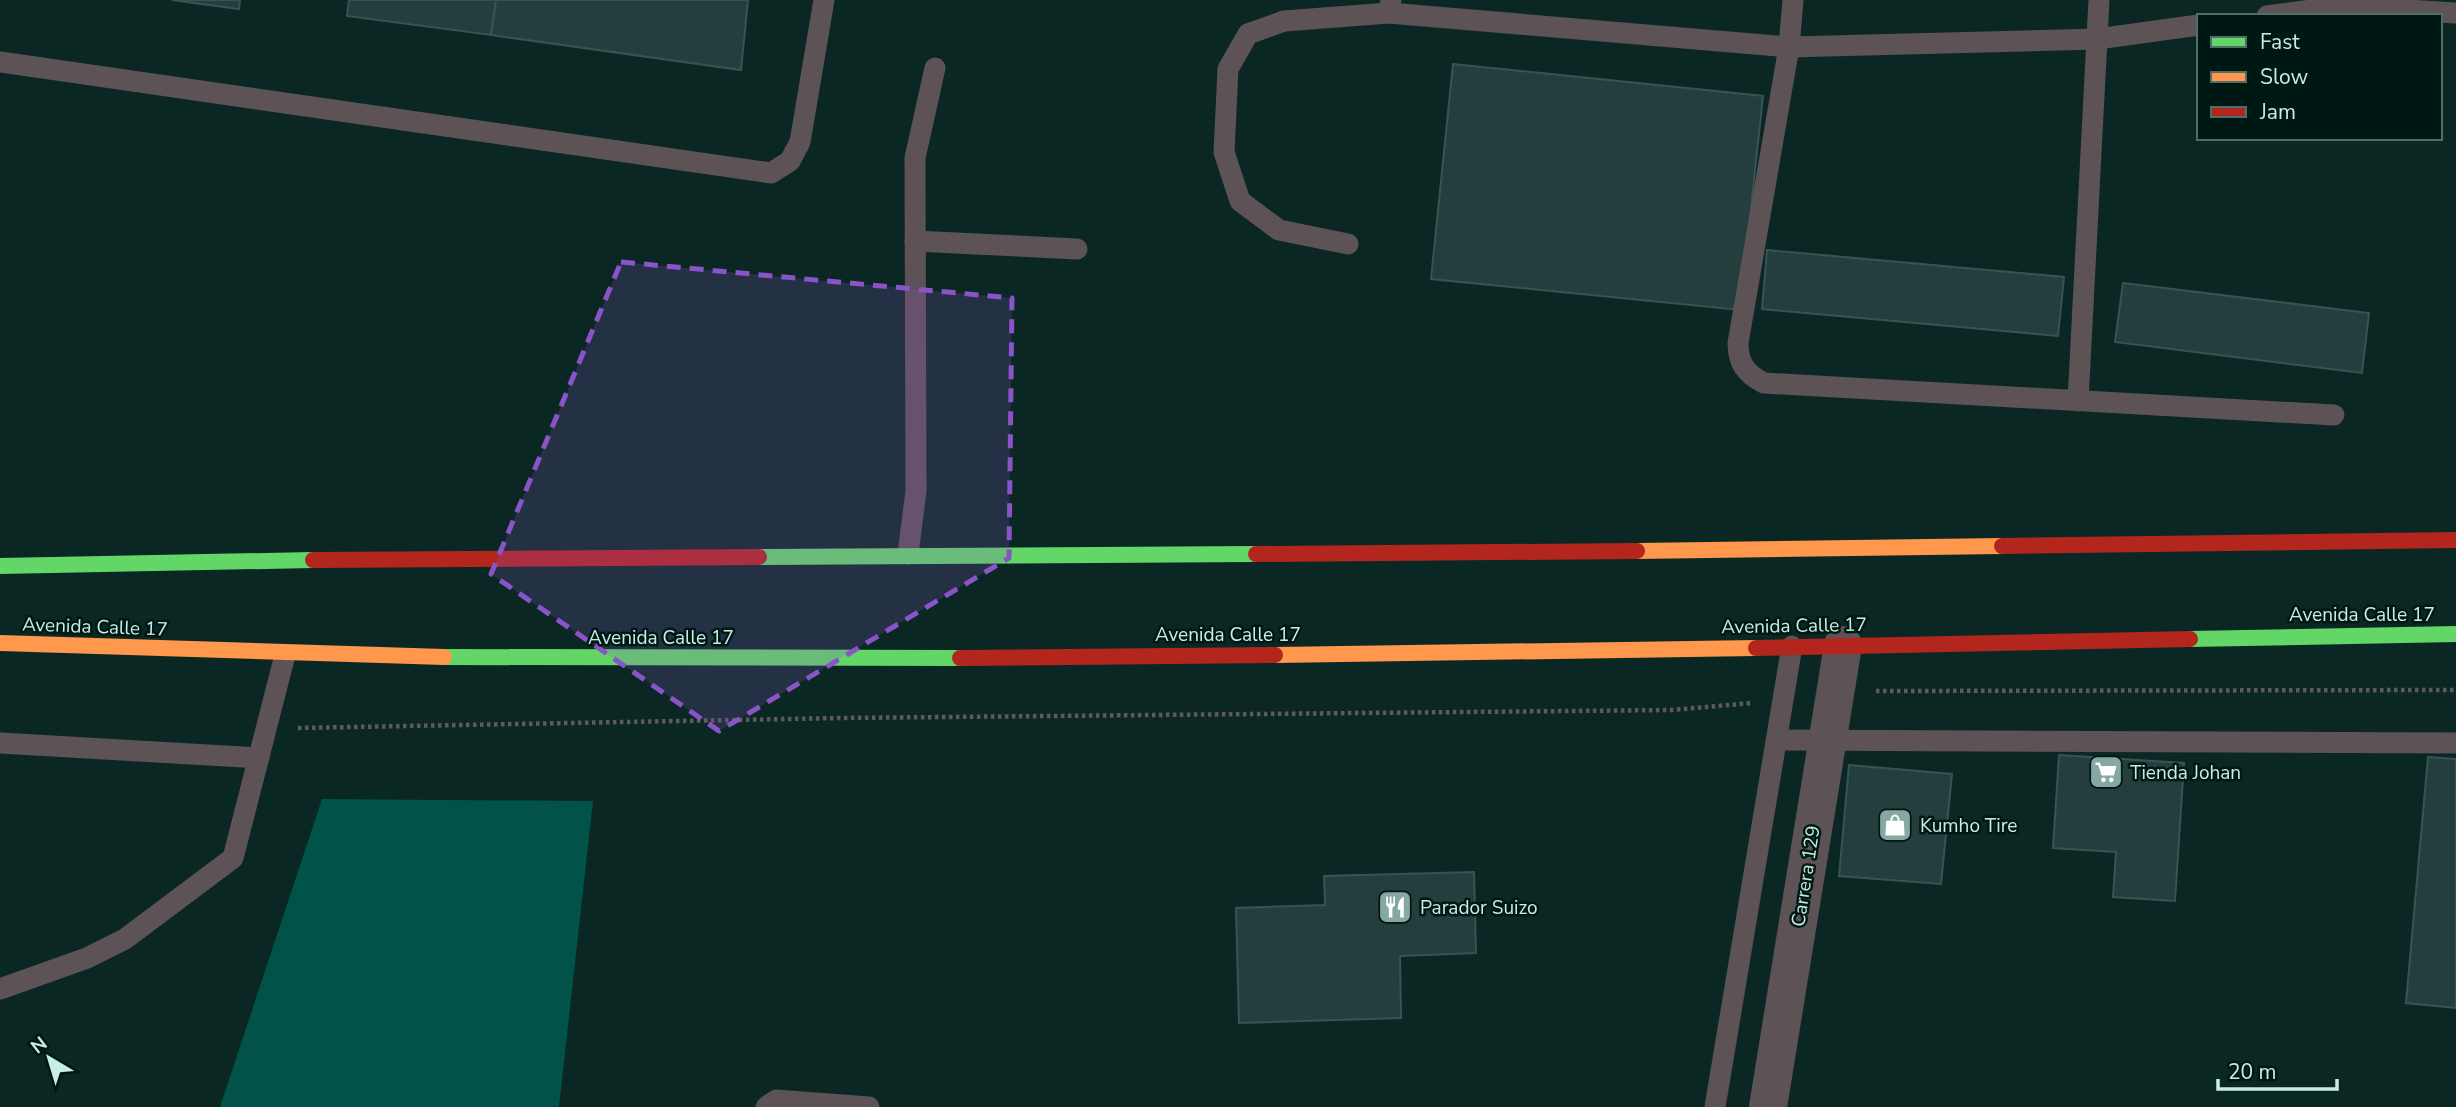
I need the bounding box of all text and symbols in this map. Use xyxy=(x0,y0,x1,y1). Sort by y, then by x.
legend xyxy=(2197,14,2442,140)
text: Fast xyxy=(2260,28,2300,56)
text: Slow xyxy=(2260,63,2309,91)
text: Jam xyxy=(2259,98,2296,126)
street label: Avenida Calle 17 xyxy=(2289,602,2435,628)
street label: Avenida Calle 17 xyxy=(22,611,168,643)
street label: Avenida Calle 17 xyxy=(1721,612,1867,640)
street label: Avenida Calle 17 xyxy=(1155,622,1301,648)
street label: Avenida Calle 17 xyxy=(588,625,734,651)
supermarket icon: Tienda Johan xyxy=(2087,753,2125,791)
place label: Tienda Johan xyxy=(2130,760,2241,786)
shop icon: Kumho Tire xyxy=(1876,806,1914,844)
place label: Kumho Tire xyxy=(1920,813,2017,839)
street label: Carrera 129 xyxy=(1785,824,1827,929)
restaurant icon: Parador Suizo xyxy=(1376,888,1414,926)
place label: Parador Suizo xyxy=(1420,895,1538,921)
north arrow xyxy=(14,1023,84,1093)
text: N xyxy=(26,1031,53,1060)
scale bar xyxy=(2218,1048,2337,1092)
text: 20 m xyxy=(2228,1058,2277,1086)

